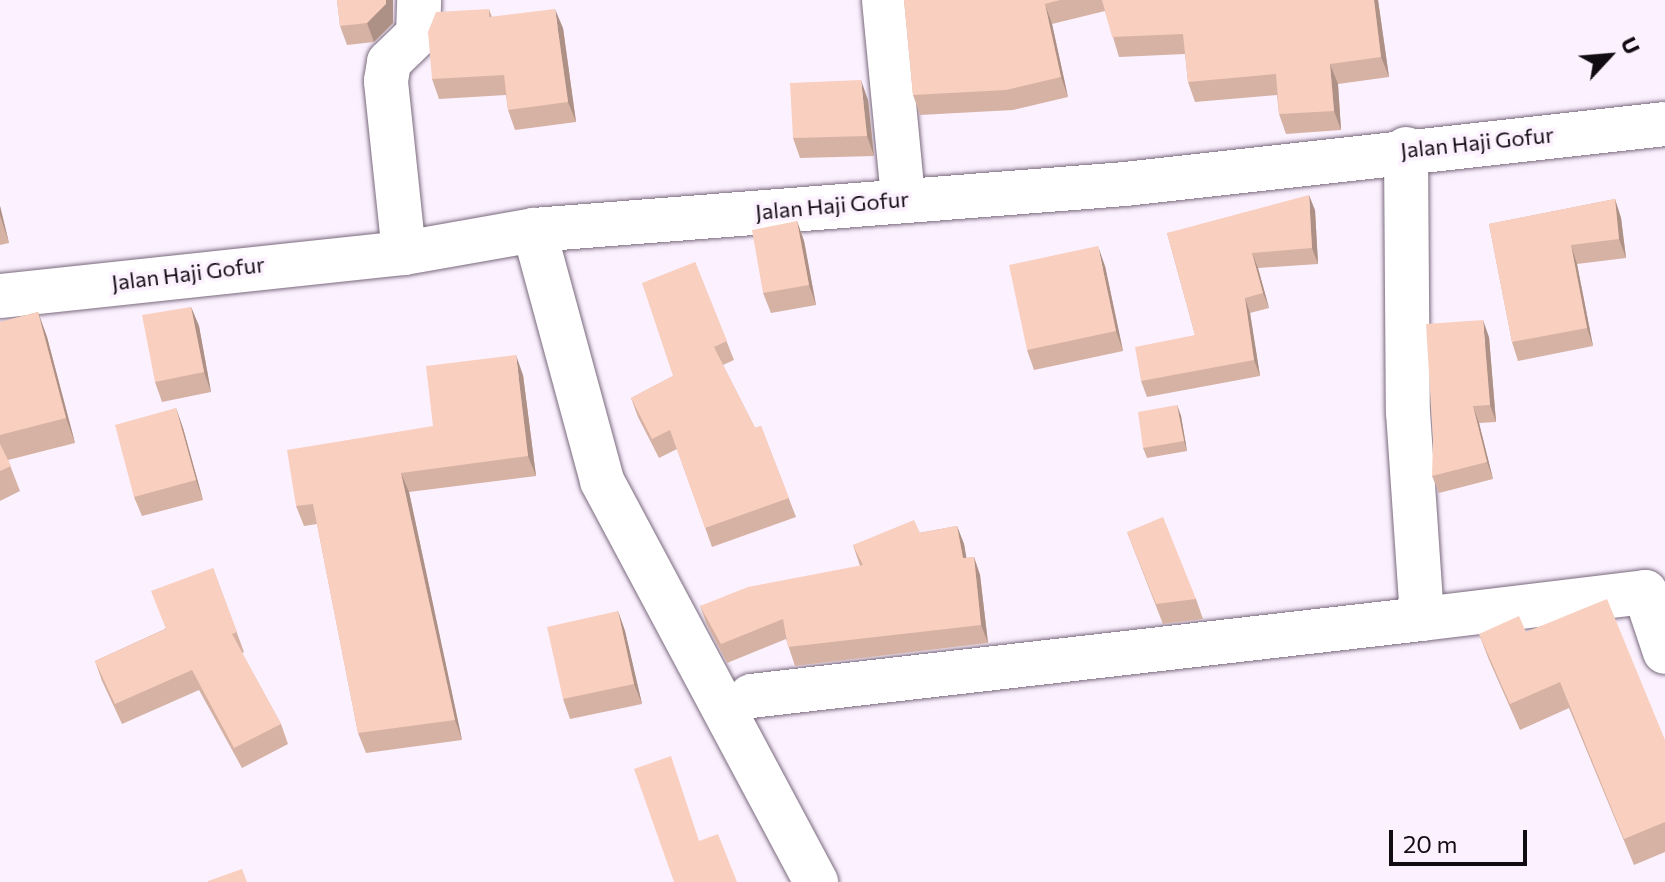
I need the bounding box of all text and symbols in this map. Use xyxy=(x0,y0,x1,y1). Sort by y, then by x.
north arrow xyxy=(1569,16,1649,96)
text: U xyxy=(1615,32,1647,58)
street label: Jalan Haji Gofur xyxy=(1399,121,1555,163)
street label: Jalan Haji Gofur xyxy=(754,185,910,225)
street label: Jalan Haji Gofur xyxy=(110,251,266,295)
scale bar xyxy=(1393,814,1531,864)
text: 20 m xyxy=(1403,829,1457,858)

